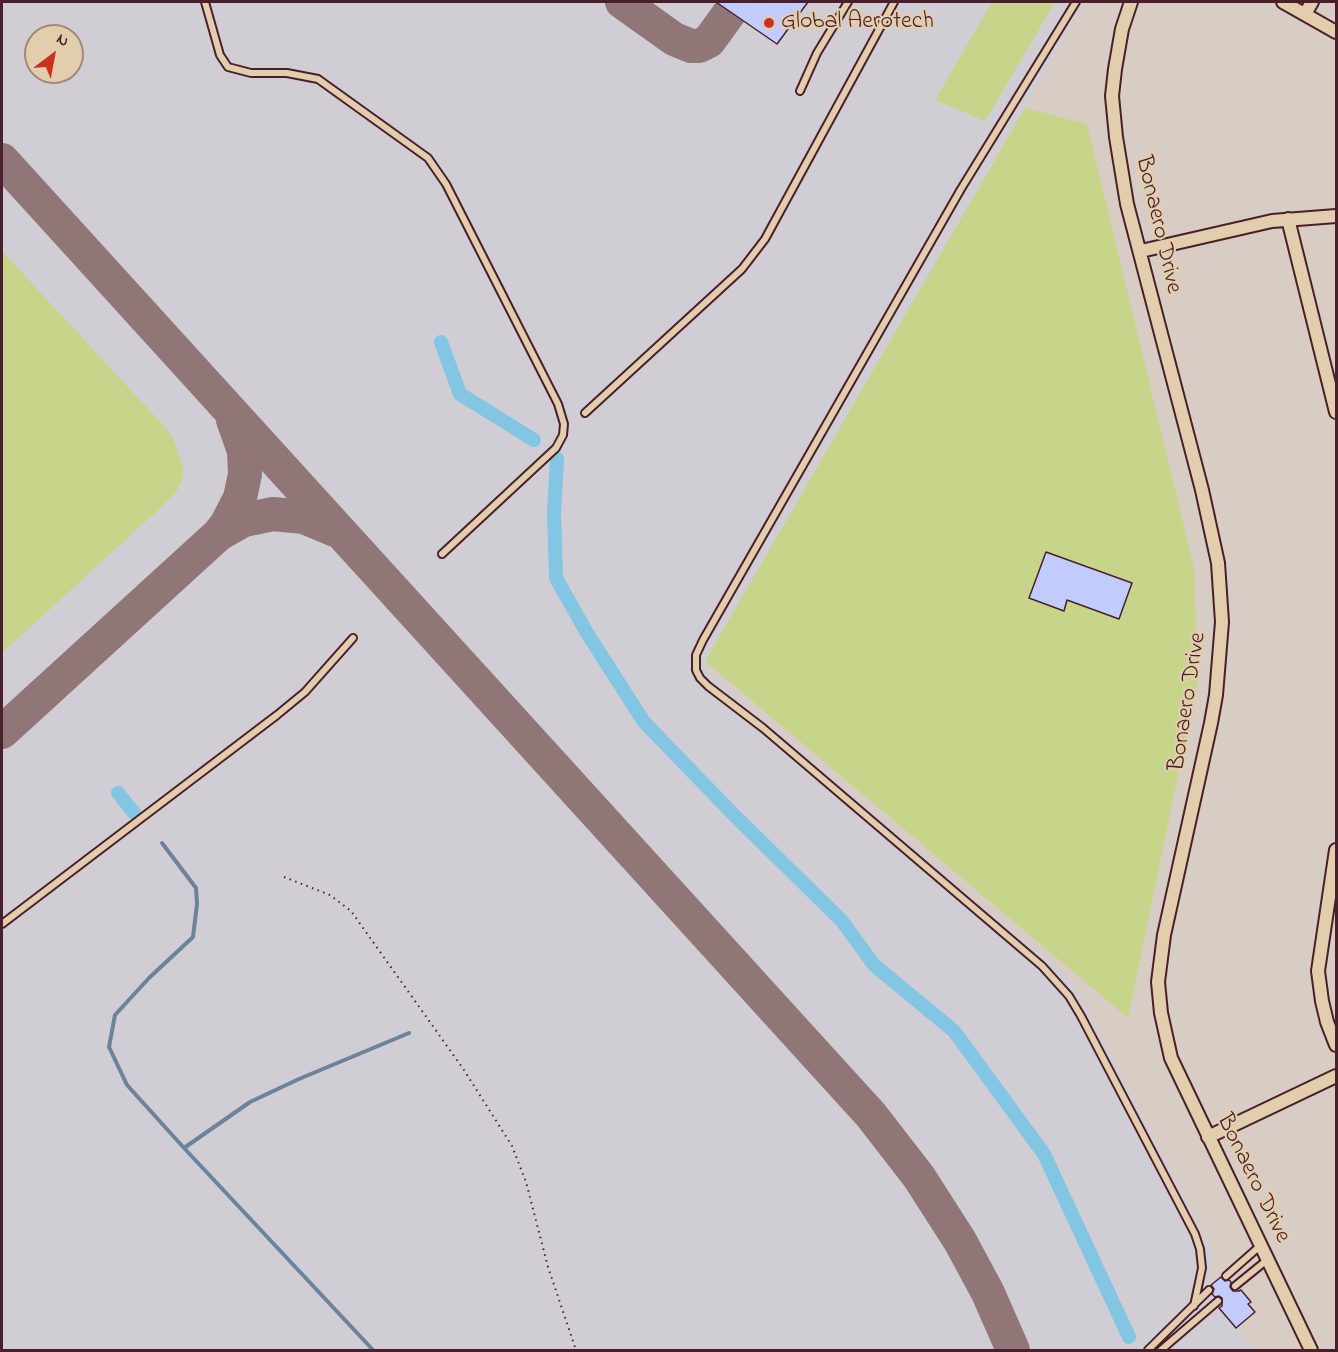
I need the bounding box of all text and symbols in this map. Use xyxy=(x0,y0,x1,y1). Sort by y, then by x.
place label: Global Aerotech xyxy=(781,9,934,37)
marker: Global Aerotech xyxy=(762,16,776,30)
north arrow xyxy=(24,24,84,84)
text: N xyxy=(52,27,73,53)
street label: Bonaero Drive xyxy=(1127,153,1187,297)
street label: Bonaero Drive xyxy=(1164,631,1214,773)
street label: Bonaero Drive xyxy=(1208,1110,1296,1248)

